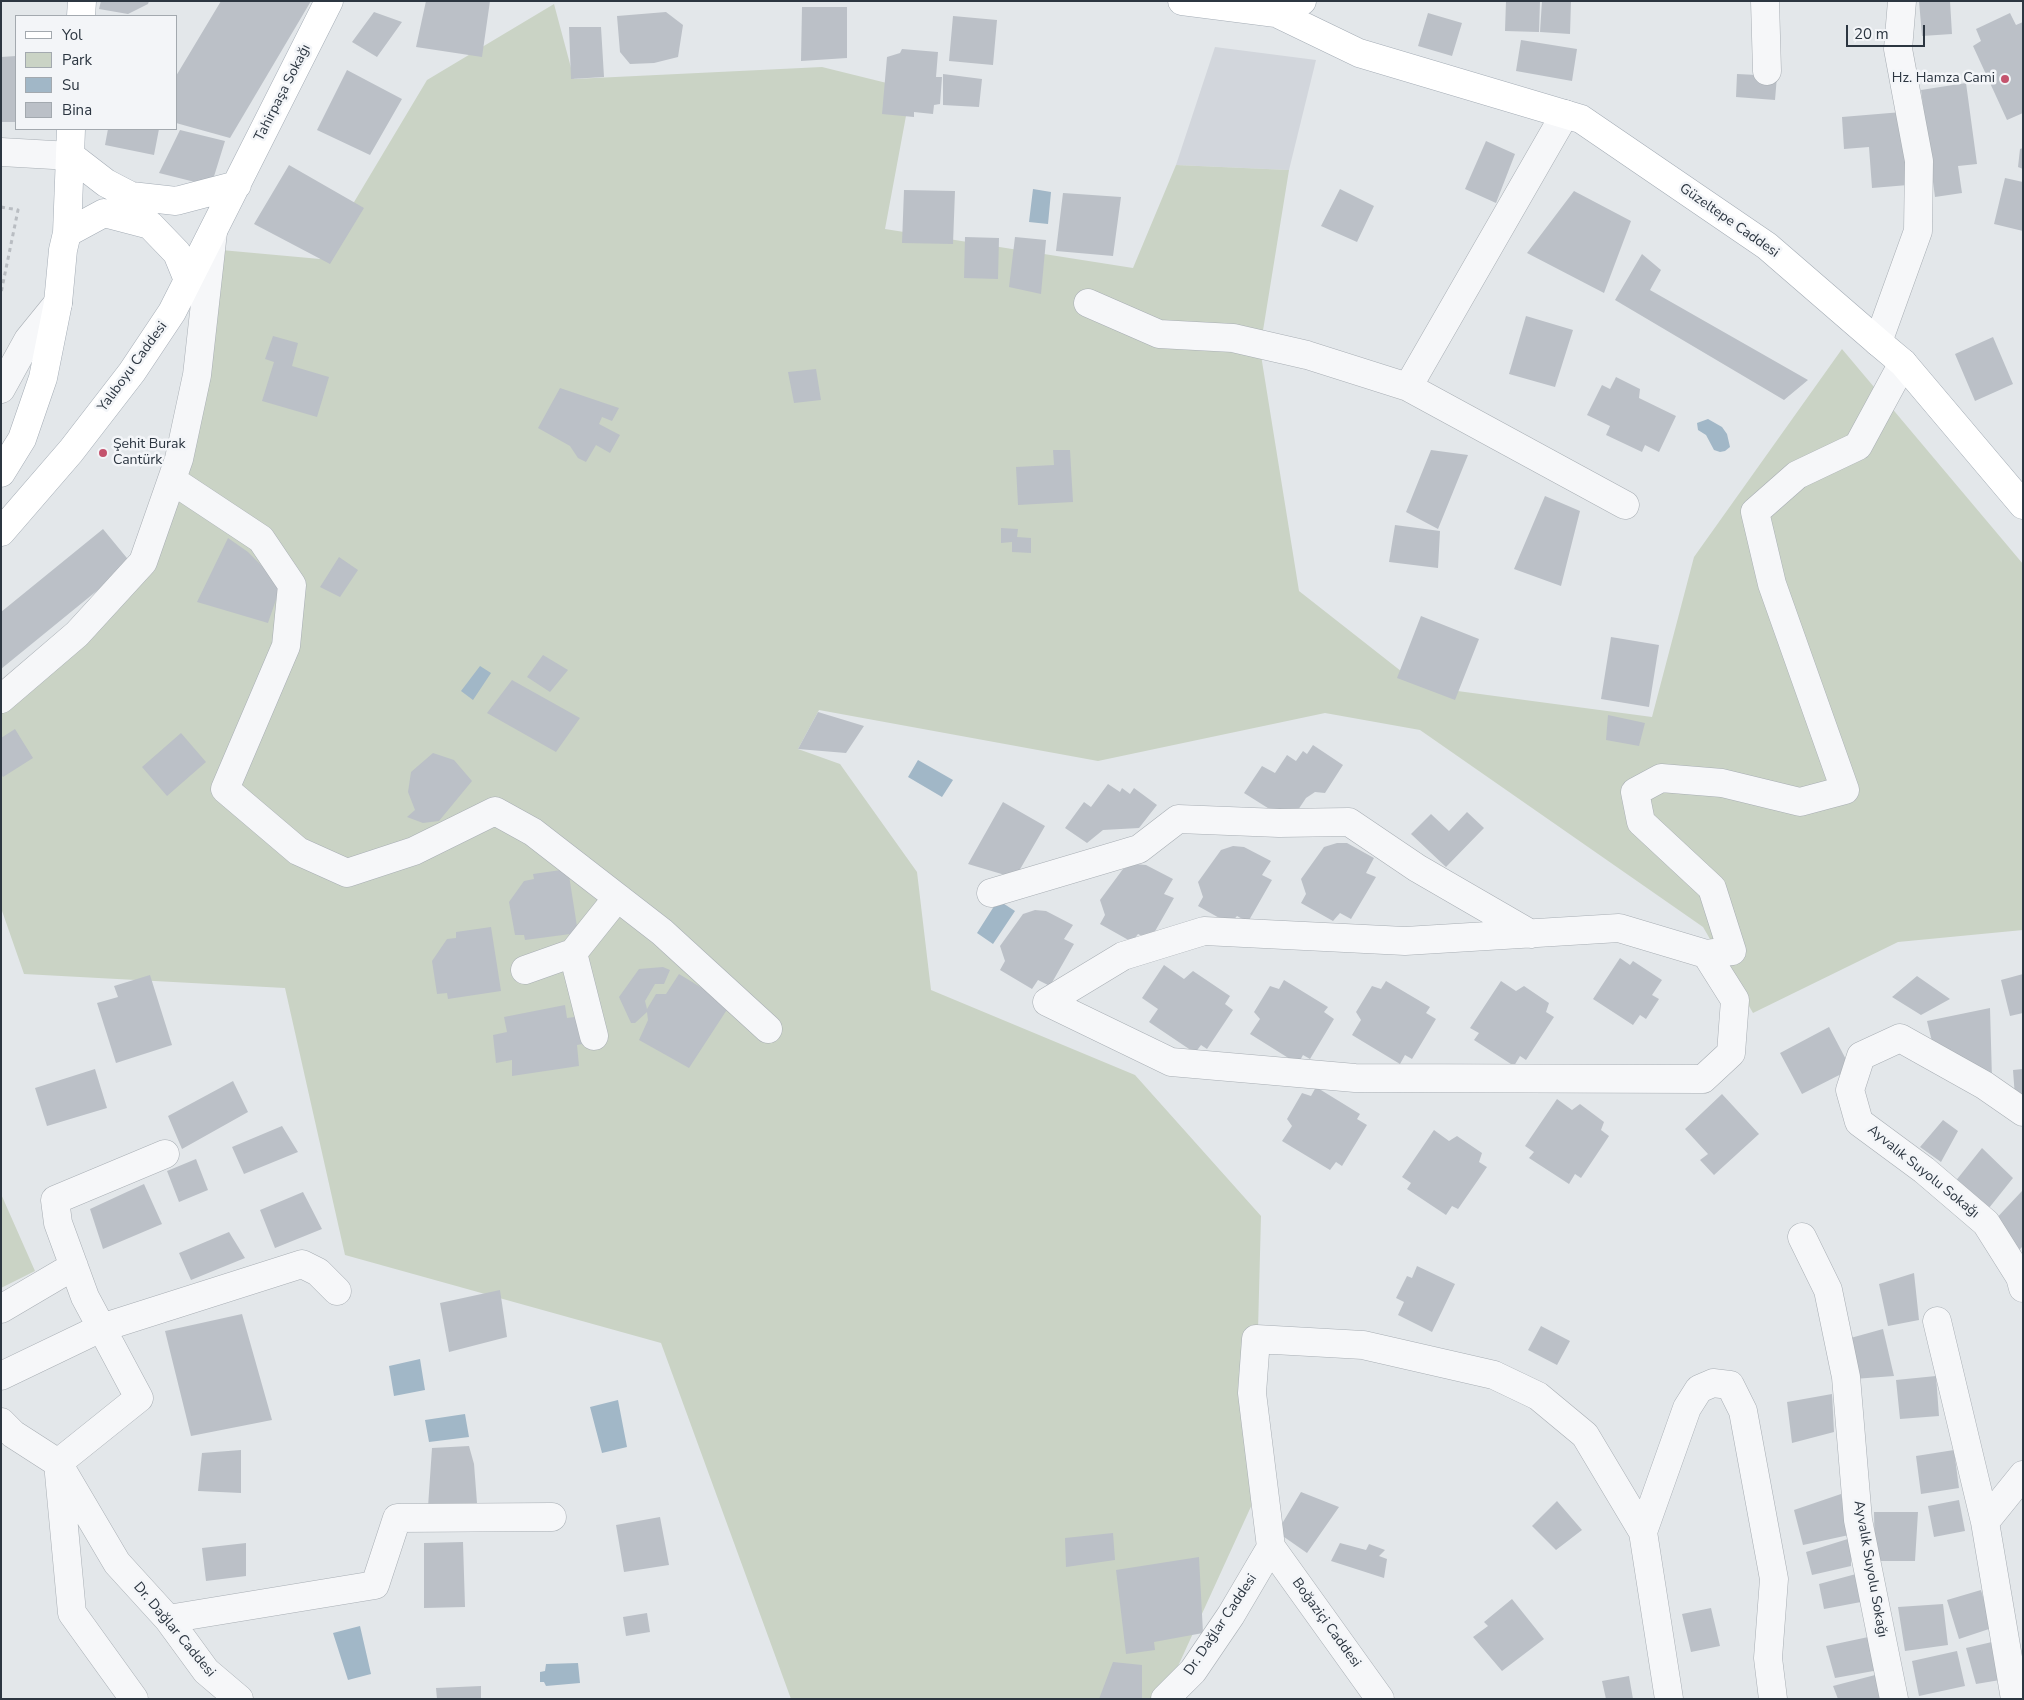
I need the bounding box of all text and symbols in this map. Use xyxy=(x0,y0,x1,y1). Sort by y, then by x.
legend xyxy=(15,15,178,130)
scale bar xyxy=(1849,15,1928,47)
text: 20 m xyxy=(1854,24,1889,44)
text: Yol xyxy=(62,25,83,45)
street label: Tahirpaşa Sokağı xyxy=(251,42,315,144)
text: Park xyxy=(62,50,92,70)
place label: Hz. Hamza Cami xyxy=(1892,71,1995,87)
marker: Hz. Hamza Cami xyxy=(1999,73,2011,85)
text: Su xyxy=(62,75,80,95)
text: Bina xyxy=(62,100,92,120)
street label: Güzeltepe Caddesi xyxy=(1676,180,1782,262)
street label: Yalıboyu Caddesi xyxy=(95,319,171,415)
place label: Şehit Burak Cantürk xyxy=(113,437,185,470)
marker: Şehit Burak Cantürk xyxy=(97,447,109,459)
street label: Ayvalık Suyolu Sokağı xyxy=(1864,1122,1982,1222)
street label: Ayvalık Suyolu Sokağı xyxy=(1850,1499,1890,1639)
street label: Dr. Dağlar Caddesi xyxy=(1181,1571,1261,1679)
street label: Boğaziçi Caddesi xyxy=(1288,1575,1364,1671)
street label: Dr. Dağlar Caddesi xyxy=(129,1579,219,1681)

